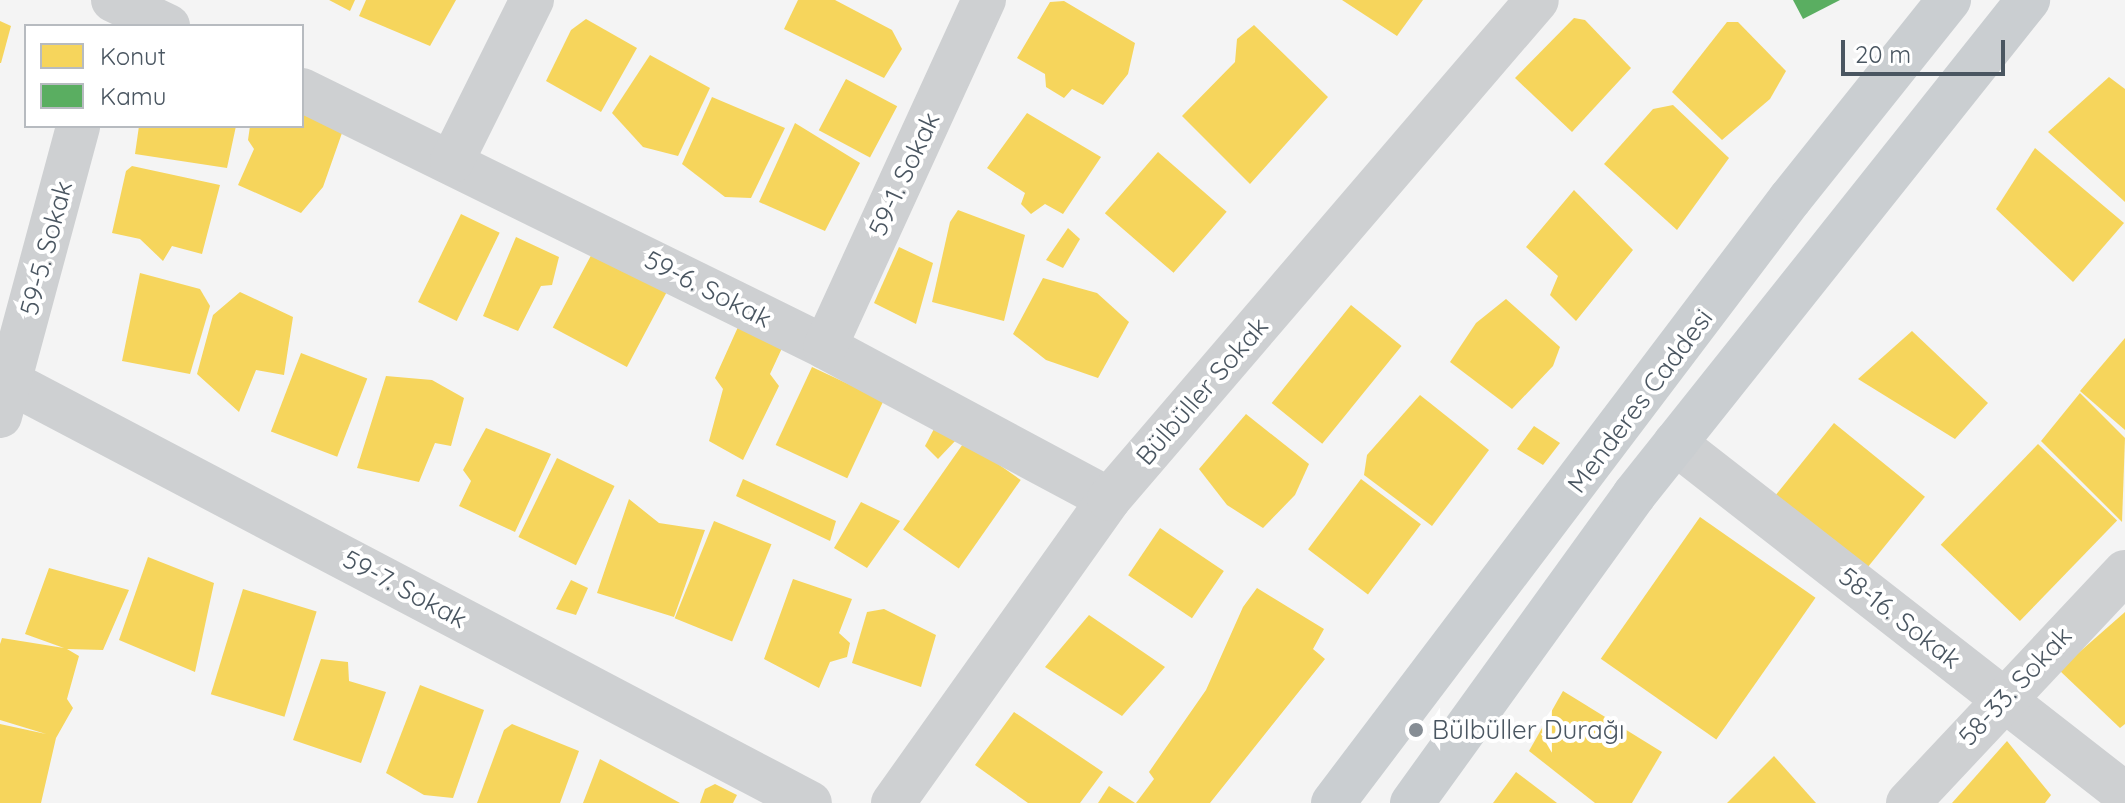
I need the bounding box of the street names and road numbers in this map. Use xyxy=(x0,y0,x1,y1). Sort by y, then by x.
street label: 59-1. Sokak xyxy=(862,107,946,241)
street label: 59-5. Sokak xyxy=(13,177,79,319)
street label: 59-6. Sokak xyxy=(639,244,777,334)
street label: Menderes Caddesi xyxy=(1561,303,1719,499)
street label: Bülbüller Sokak xyxy=(1129,311,1275,471)
street label: 59-7. Sokak xyxy=(338,543,472,635)
street label: 58-16. Sokak xyxy=(1833,561,1967,675)
street label: 58-33. Sokak xyxy=(1952,620,2078,752)

